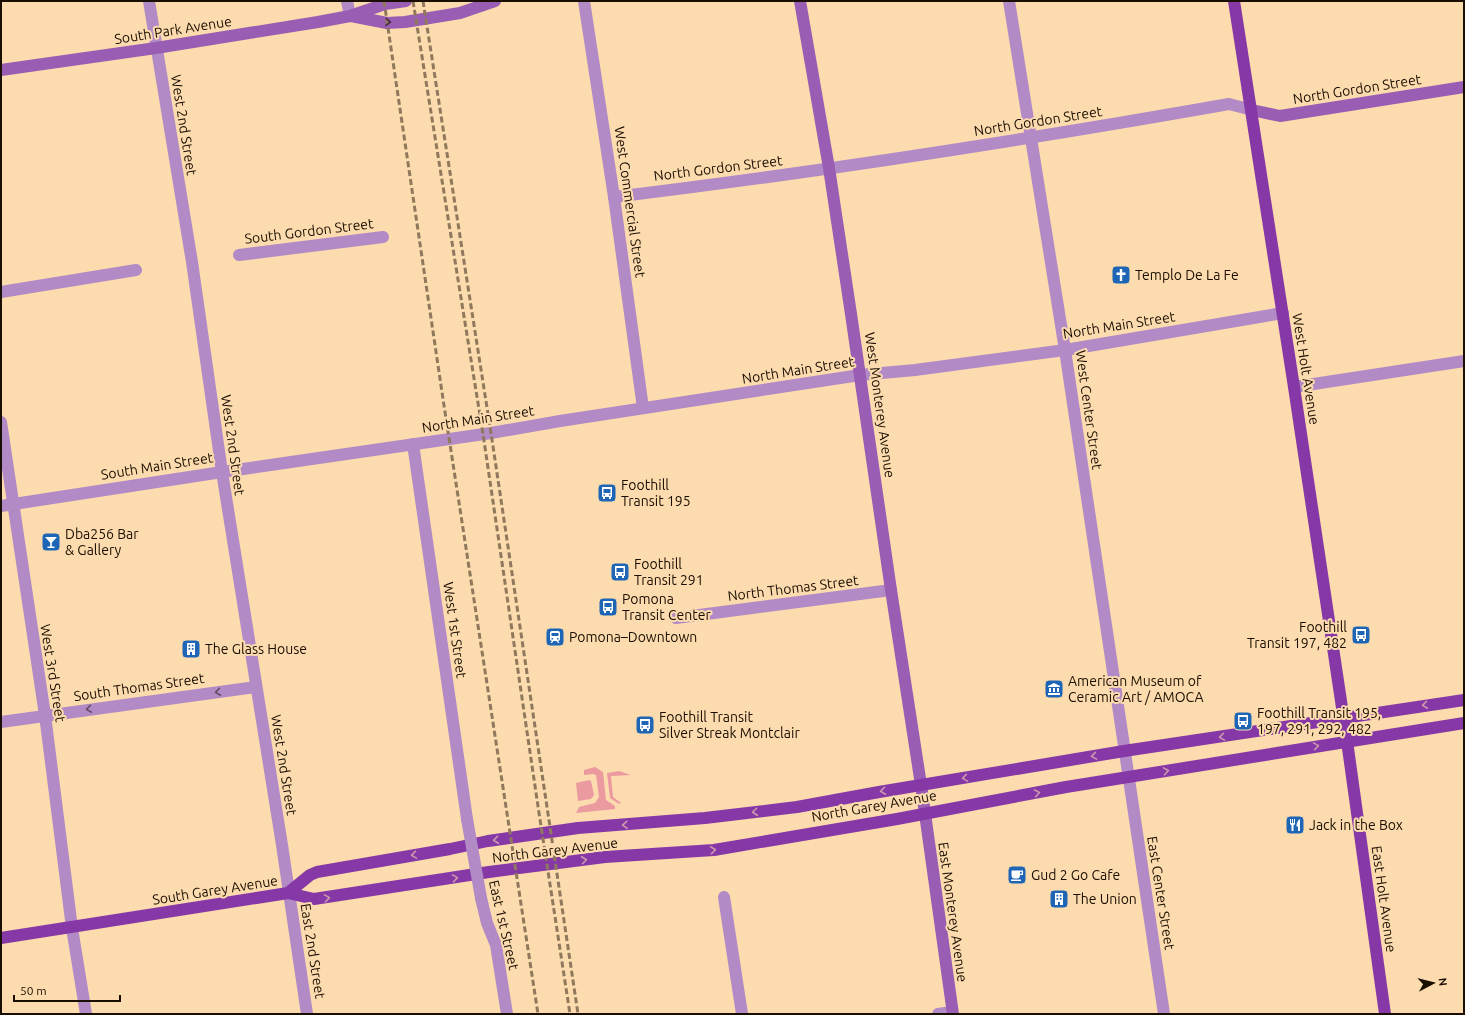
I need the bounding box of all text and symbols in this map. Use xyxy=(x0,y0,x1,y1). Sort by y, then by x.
street label: South Park Avenue xyxy=(113,13,233,47)
one-way arrow xyxy=(385,18,391,26)
street label: North Gordon Street xyxy=(1292,71,1423,107)
street label: West 2nd Street xyxy=(168,74,200,177)
street label: North Gordon Street xyxy=(973,103,1104,139)
street label: West Commercial Street xyxy=(611,125,649,279)
street label: North Gordon Street xyxy=(653,152,784,184)
street label: South Gordon Street xyxy=(244,215,375,247)
church icon: Templo De La Fe xyxy=(1110,264,1132,286)
place label: Templo De La Fe xyxy=(1135,267,1239,283)
street label: North Main Street xyxy=(1062,308,1177,342)
street label: West Holt Avenue xyxy=(1289,312,1323,426)
street label: West Monterey Avenue xyxy=(862,331,898,479)
street label: West Center Street xyxy=(1073,349,1105,471)
street label: North Main Street xyxy=(741,353,856,387)
street label: West 2nd Street xyxy=(218,394,248,497)
street label: North Main Street xyxy=(421,402,536,436)
street label: South Main Street xyxy=(100,449,215,483)
place label: Foothill Transit 195 xyxy=(621,477,691,509)
bus stop icon: Foothill Transit 195 xyxy=(596,482,618,504)
place label: Dba256 Bar & Gallery xyxy=(65,526,139,558)
bar icon: Dba256 Bar & Gallery xyxy=(40,531,62,553)
place label: Foothill Transit 291 xyxy=(634,556,704,588)
bus stop icon: Foothill Transit 291 xyxy=(609,561,631,583)
street label: North Thomas Street xyxy=(727,572,860,604)
street label: West 1st Street xyxy=(440,581,470,680)
place label: Pomona Transit Center xyxy=(622,591,711,623)
bus stop icon: Pomona Transit Center xyxy=(597,596,619,618)
place label: Foothill Transit 197, 482 xyxy=(1247,619,1347,651)
street label: West 3rd Street xyxy=(37,623,69,724)
bus stop icon: Foothill Transit 197, 482 xyxy=(1350,624,1372,646)
station icon: Pomona–Downtown xyxy=(544,626,566,648)
place label: Pomona–Downtown xyxy=(569,629,697,645)
building icon: The Glass House xyxy=(180,638,202,660)
place label: The Glass House xyxy=(205,641,307,657)
street label: South Thomas Street xyxy=(73,670,206,704)
place label: American Museum of Ceramic Art / AMOCA xyxy=(1068,673,1204,705)
museum icon: American Museum of Ceramic Art / AMOCA xyxy=(1043,678,1065,700)
one-way arrow xyxy=(215,687,221,696)
one-way arrow xyxy=(1422,700,1428,709)
one-way arrow xyxy=(86,704,92,713)
place label: Foothill Transit 195, 197, 291, 292, 482 xyxy=(1257,705,1381,737)
place label: Foothill Transit Silver Streak Montclair xyxy=(659,709,800,741)
bus stop icon: Foothill Transit 195, 197, 291, 292, 482 xyxy=(1232,710,1254,732)
street label: West 2nd Street xyxy=(268,714,300,817)
bus stop icon: Foothill Transit Silver Streak Montclair xyxy=(634,714,656,736)
one-way arrow xyxy=(1219,732,1225,740)
one-way arrow xyxy=(1313,742,1319,751)
one-way arrow xyxy=(1091,752,1097,760)
one-way arrow xyxy=(1163,767,1170,776)
one-way arrow xyxy=(962,773,968,782)
street label: North Garey Avenue xyxy=(810,787,938,825)
one-way arrow xyxy=(880,787,886,796)
one-way arrow xyxy=(1034,789,1040,797)
one-way arrow xyxy=(752,807,758,816)
restaurant icon: Jack in the Box xyxy=(1284,814,1306,836)
place label: Jack in the Box xyxy=(1309,817,1403,833)
one-way arrow xyxy=(622,820,628,829)
street label: North Garey Avenue xyxy=(491,834,619,866)
one-way arrow xyxy=(493,835,499,844)
street label: East Center Street xyxy=(1144,835,1178,951)
street label: East Monterey Avenue xyxy=(935,841,971,983)
street label: East Holt Avenue xyxy=(1369,845,1399,953)
one-way arrow xyxy=(710,846,717,855)
one-way arrow xyxy=(411,850,417,859)
one-way arrow xyxy=(581,856,587,865)
cafe icon: Gud 2 Go Cafe xyxy=(1006,864,1028,886)
place label: Gud 2 Go Cafe xyxy=(1031,867,1120,883)
street label: South Garey Avenue xyxy=(151,872,279,908)
one-way arrow xyxy=(452,874,458,883)
street label: East 1st Street xyxy=(486,879,522,972)
building icon: The Union xyxy=(1048,888,1070,910)
place label: The Union xyxy=(1073,891,1137,907)
one-way arrow xyxy=(324,894,330,902)
street label: East 2nd Street xyxy=(298,902,329,1000)
north arrow xyxy=(1413,963,1453,1003)
scale bar xyxy=(14,977,120,1003)
text: N xyxy=(1436,977,1449,987)
text: 50 m xyxy=(20,984,47,997)

